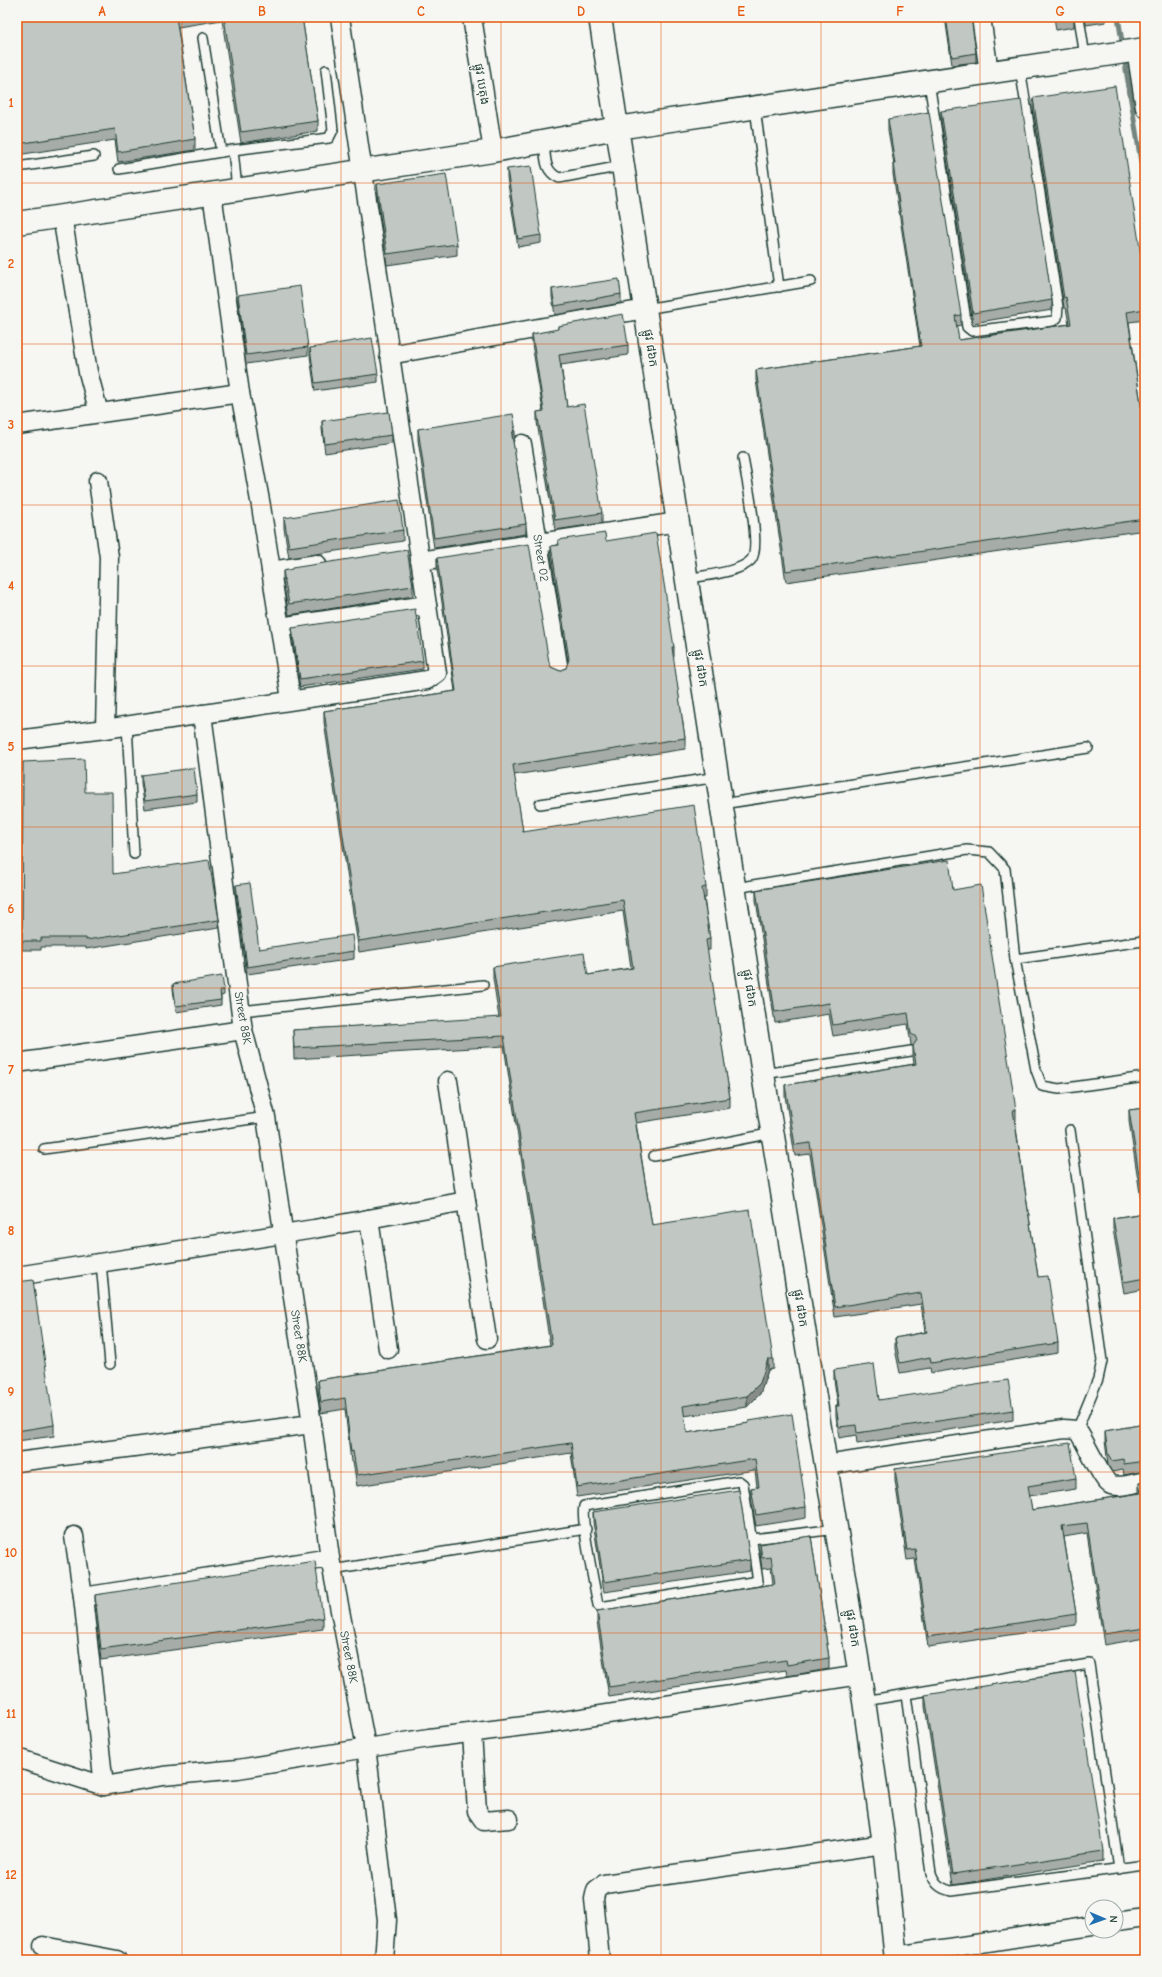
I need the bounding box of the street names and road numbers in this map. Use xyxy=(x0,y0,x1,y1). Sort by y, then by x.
street label: ផ្លូវ បេតុង xyxy=(468,62,492,106)
street label: ផ្លូវ ៨៦ក xyxy=(638,328,661,369)
street label: Street 02 xyxy=(530,533,552,583)
street label: ផ្លូវ ៨៦ក xyxy=(688,648,711,689)
street label: ផ្លូវ ៨៦ក xyxy=(737,968,760,1009)
street label: Street 88K xyxy=(231,991,255,1046)
street label: ផ្លូវ ៨៦ក xyxy=(788,1288,811,1329)
street label: Street 88K xyxy=(288,1309,310,1364)
street label: ផ្លូវ ៨៦ក xyxy=(840,1608,863,1649)
street label: Street 88K xyxy=(337,1630,361,1685)

